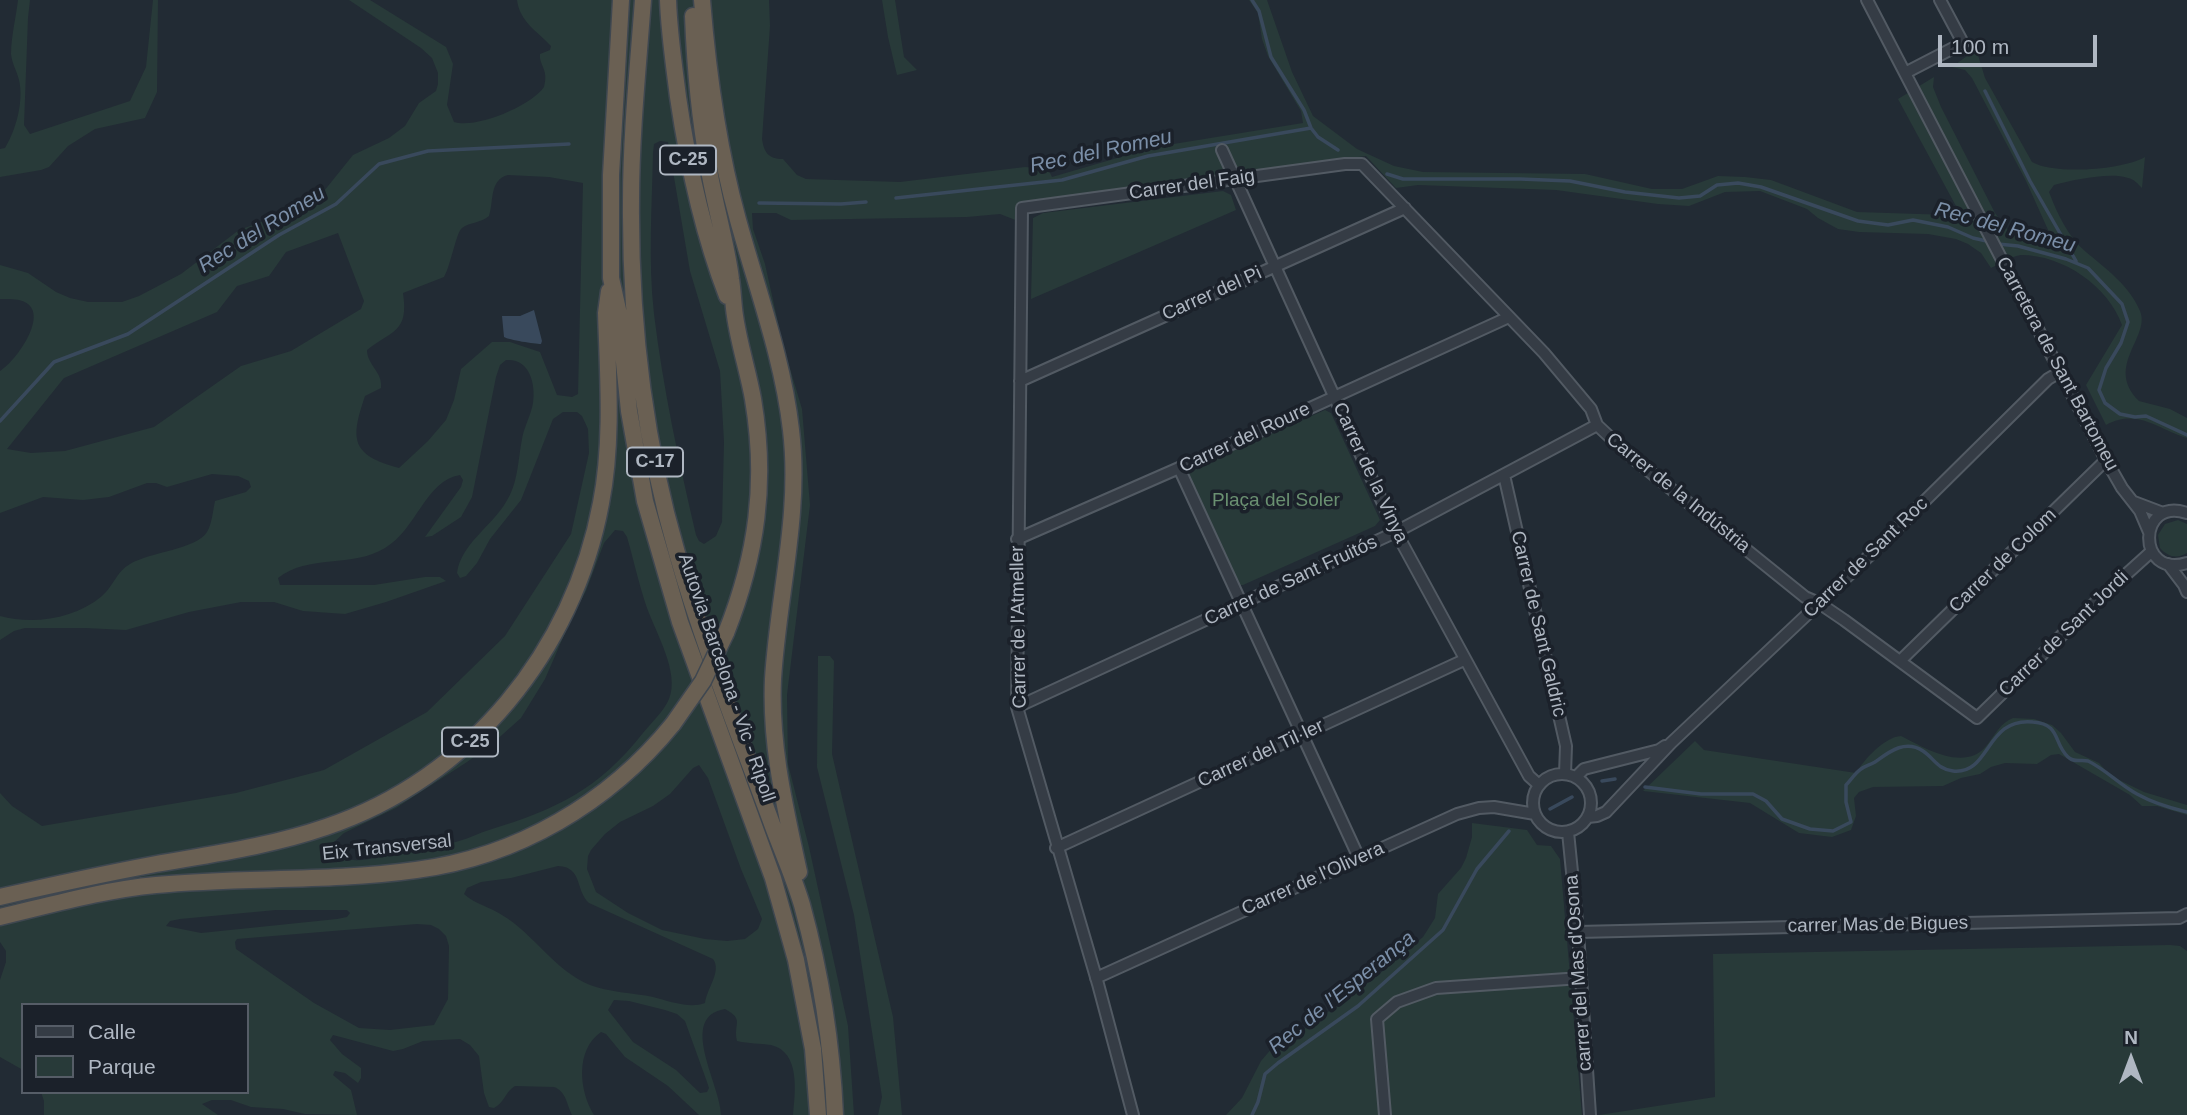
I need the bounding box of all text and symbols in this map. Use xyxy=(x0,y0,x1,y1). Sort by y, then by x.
scale bar xyxy=(1942,21,2101,65)
text: 100 m xyxy=(1951,35,2009,58)
water label: Rec del Romeu xyxy=(1028,125,1174,179)
road number: C-25 xyxy=(660,146,716,174)
street label: Carrer del Faig xyxy=(1128,165,1256,205)
water label: Rec del Romeu xyxy=(194,181,330,279)
water label: Rec del Romeu xyxy=(1932,197,2078,259)
street label: Carretera de Sant Bartomeu xyxy=(1991,253,2123,475)
street label: Carrer del Pi xyxy=(1159,262,1265,326)
street label: Carrer del Roure xyxy=(1176,398,1314,478)
street label: Carrer de la Vinya xyxy=(1327,399,1413,547)
street label: Carrer de la Indústria xyxy=(1601,428,1755,558)
road number: C-17 xyxy=(627,448,683,476)
park label: Plaça del Soler xyxy=(1212,490,1340,512)
street label: Carrer de Sant Roc xyxy=(1799,493,1933,623)
street label: Carrer de Colom xyxy=(1945,504,2061,618)
street label: Carrer de Sant Galdric xyxy=(1506,529,1570,719)
street label: Carrer de Sant Fruitós xyxy=(1201,531,1381,631)
street label: Carrer de l'Atmeller xyxy=(1006,545,1032,709)
street label: Autovia Barcelona - Vic - Ripoll xyxy=(673,551,779,805)
street label: Carrer de Sant Jordi xyxy=(1995,566,2133,702)
street label: Carrer del Til·ler xyxy=(1194,715,1328,793)
road number: C-25 xyxy=(442,728,498,756)
street label: Eix Transversal xyxy=(321,830,453,866)
street label: Carrer de l'Olivera xyxy=(1238,837,1388,921)
street label: carrer del Mas d'Osona xyxy=(1561,874,1597,1072)
street label: carrer Mas de Bigues xyxy=(1788,912,1968,938)
water label: Rec de l'Esperança xyxy=(1264,926,1420,1060)
legend xyxy=(21,1003,248,1094)
text: Calle xyxy=(88,1020,136,1043)
north arrow xyxy=(2096,1024,2166,1094)
text: N xyxy=(2124,1027,2138,1048)
text: Parque xyxy=(88,1055,156,1078)

